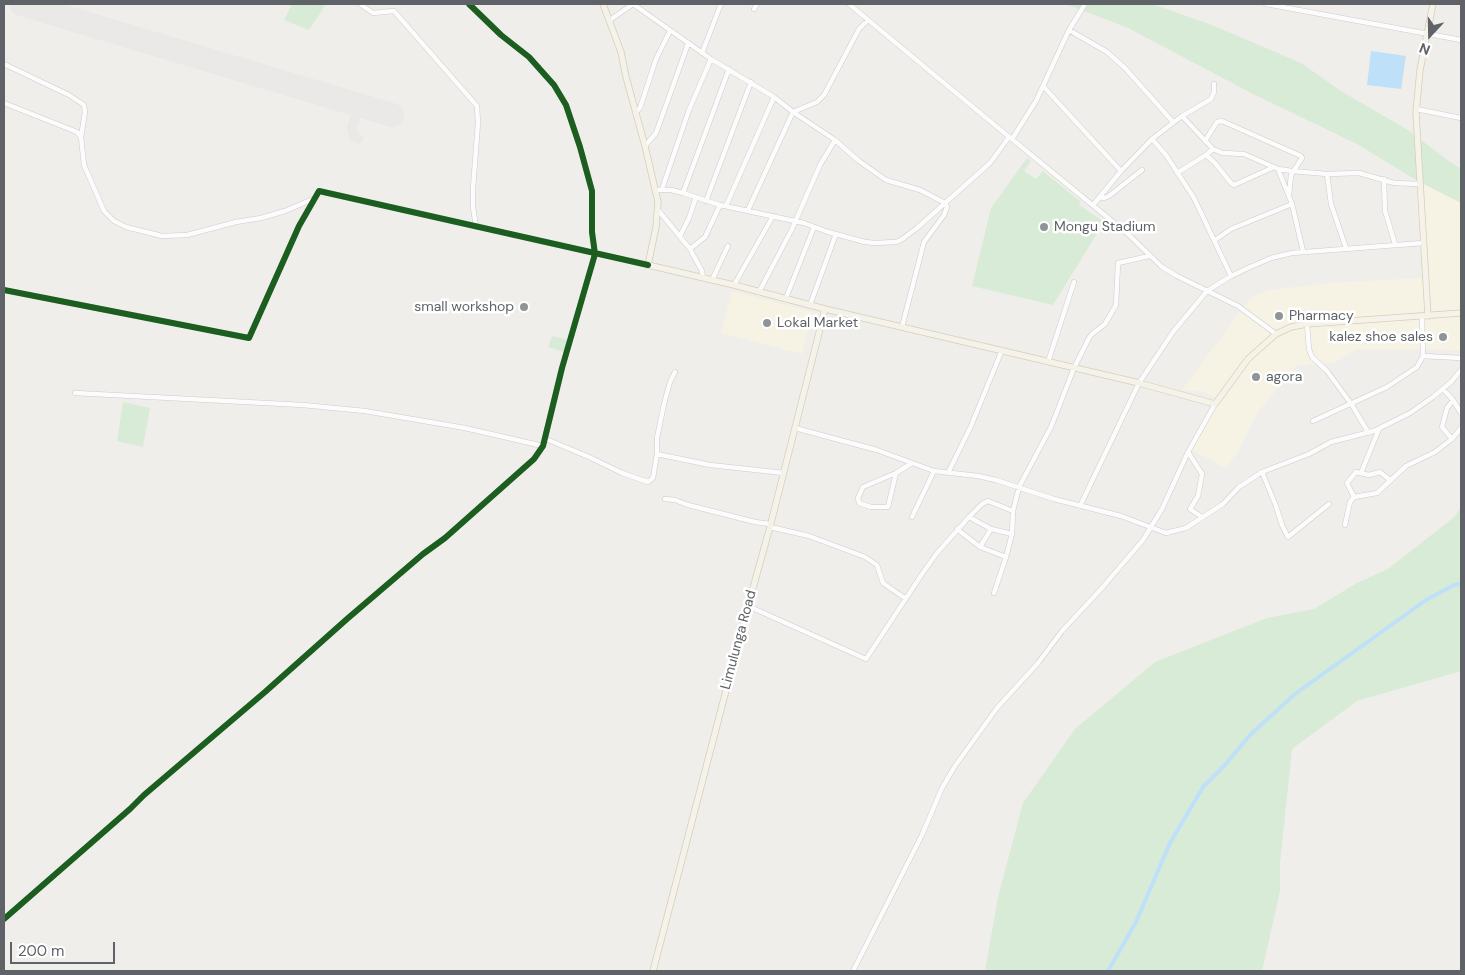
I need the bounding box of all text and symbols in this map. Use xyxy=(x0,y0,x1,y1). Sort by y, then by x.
north arrow xyxy=(1405,10,1455,60)
text: N xyxy=(1417,39,1433,59)
place label: Mongu Stadium xyxy=(1054,219,1156,235)
marker: Mongu Stadium xyxy=(1038,221,1050,233)
place label: small workshop xyxy=(414,299,514,315)
marker: small workshop xyxy=(518,301,530,313)
place label: Pharmacy xyxy=(1289,308,1354,324)
marker: Pharmacy xyxy=(1273,310,1285,322)
place label: Lokal Market xyxy=(777,315,858,331)
marker: Lokal Market xyxy=(761,317,773,329)
place label: kalez shoe sales xyxy=(1329,329,1433,345)
marker: kalez shoe sales xyxy=(1437,331,1449,343)
place label: agora xyxy=(1266,369,1302,385)
marker: agora xyxy=(1250,371,1262,383)
street label: Limulunga Road xyxy=(718,588,760,692)
scale bar xyxy=(12,932,118,964)
text: 200 m xyxy=(18,941,64,961)

